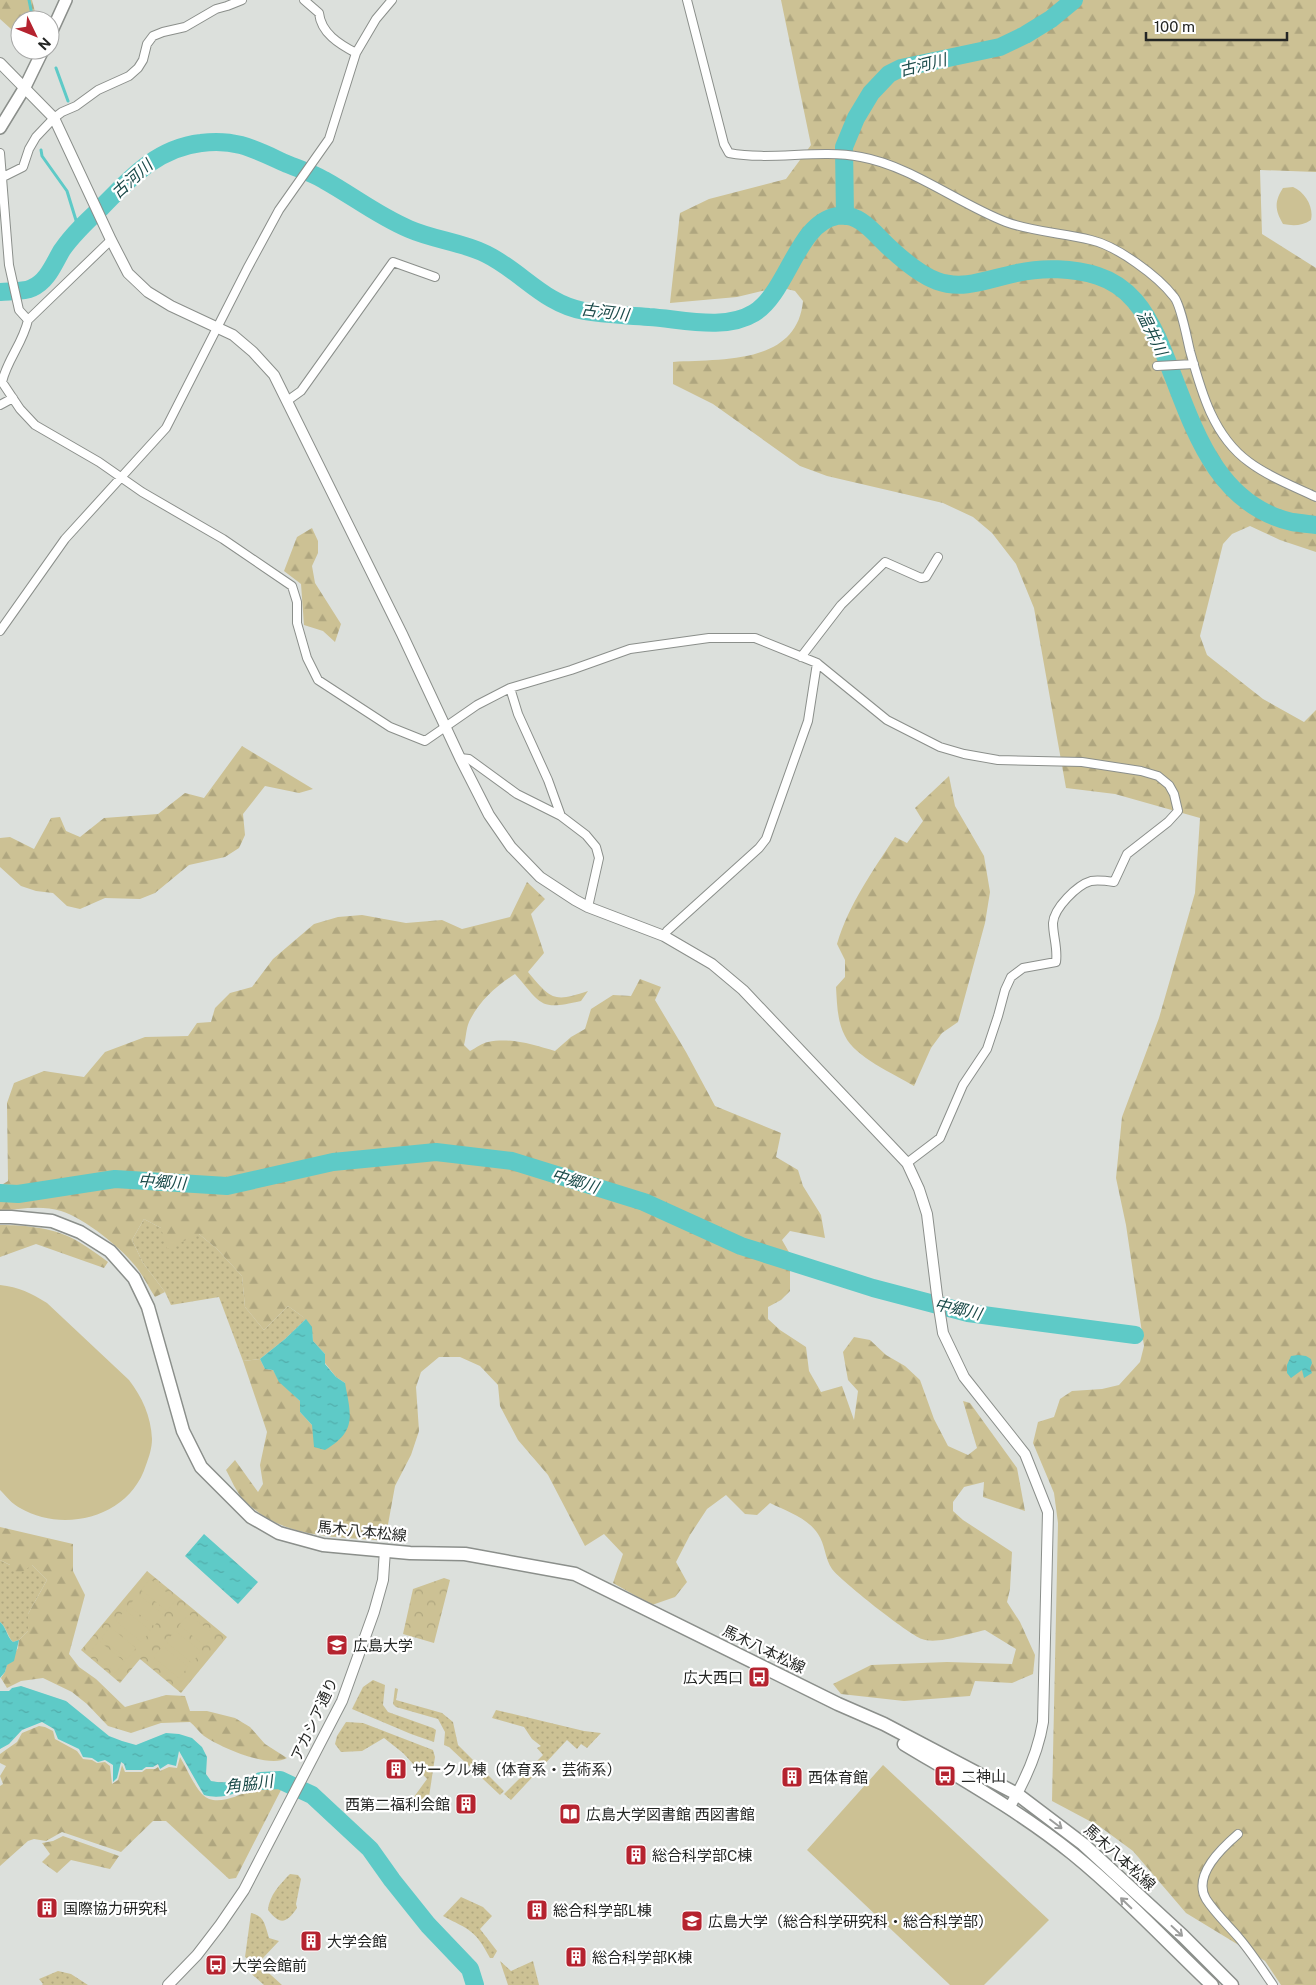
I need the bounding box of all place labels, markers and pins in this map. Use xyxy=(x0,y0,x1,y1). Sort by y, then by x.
school or university icon: 広島大学 xyxy=(325,1633,349,1657)
place label: 広島大学 xyxy=(353,1637,413,1654)
bus stop icon: 広大西口 xyxy=(747,1665,771,1689)
place label: 広大西口 xyxy=(683,1669,743,1686)
building icon: サークル棟（体育系・芸術系） xyxy=(384,1757,408,1781)
place label: サークル棟（体育系・芸術系） xyxy=(412,1761,622,1778)
bus stop icon: 二神山 xyxy=(933,1764,957,1788)
building icon: 西体育館 xyxy=(780,1765,804,1789)
place label: 二神山 xyxy=(961,1768,1006,1785)
place label: 西体育館 xyxy=(808,1769,868,1786)
building icon: 西第二福利会館 xyxy=(454,1792,478,1816)
place label: 西第二福利会館 xyxy=(345,1796,450,1813)
library icon: 広島大学図書館 西図書館 xyxy=(558,1802,582,1826)
place label: 広島大学図書館 西図書館 xyxy=(586,1806,755,1823)
building icon: 総合科学部C棟 xyxy=(624,1843,648,1867)
place label: 総合科学部C棟 xyxy=(652,1847,752,1864)
building icon: 国際協力研究科 xyxy=(35,1896,59,1920)
building icon: 総合科学部L棟 xyxy=(525,1898,549,1922)
place label: 国際協力研究科 xyxy=(63,1900,168,1917)
place label: 総合科学部L棟 xyxy=(553,1902,652,1919)
school or university icon: 広島大学（総合科学研究科・総合科学部） xyxy=(680,1909,704,1933)
place label: 広島大学（総合科学研究科・総合科学部） xyxy=(708,1913,993,1930)
building icon: 大学会館 xyxy=(299,1929,323,1953)
place label: 大学会館 xyxy=(327,1933,387,1950)
building icon: 総合科学部K棟 xyxy=(564,1945,588,1969)
place label: 総合科学部K棟 xyxy=(592,1949,692,1966)
bus stop icon: 大学会館前 xyxy=(204,1953,228,1977)
place label: 大学会館前 xyxy=(232,1957,307,1974)

